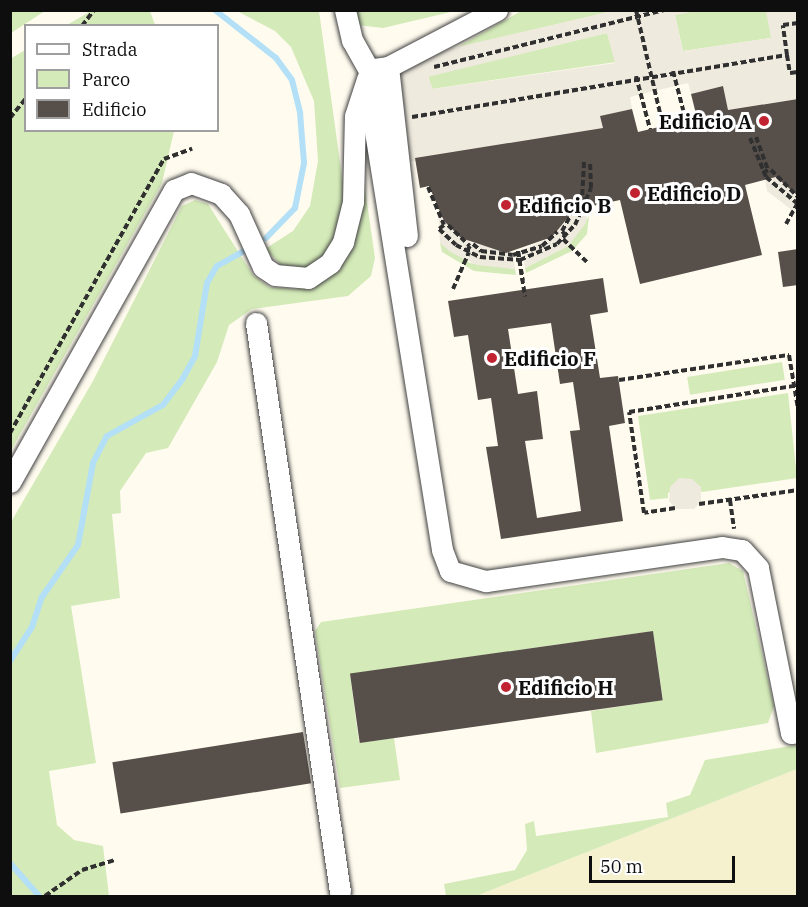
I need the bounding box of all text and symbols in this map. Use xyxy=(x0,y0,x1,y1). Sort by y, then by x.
legend xyxy=(24,24,219,132)
text: Strada xyxy=(82,38,138,61)
text: Parco xyxy=(82,68,130,91)
text: Edificio xyxy=(82,98,146,121)
place label: Edificio A xyxy=(659,109,752,133)
marker: Edificio A xyxy=(757,114,771,128)
place label: Edificio D xyxy=(647,181,741,205)
marker: Edificio D xyxy=(628,186,642,200)
place label: Edificio B xyxy=(518,193,611,217)
marker: Edificio B xyxy=(499,198,513,212)
place label: Edificio F xyxy=(504,346,596,370)
marker: Edificio F xyxy=(485,351,499,365)
place label: Edificio H xyxy=(518,675,613,699)
marker: Edificio H xyxy=(499,680,513,694)
scale bar xyxy=(592,844,738,882)
text: 50 m xyxy=(600,855,643,878)

